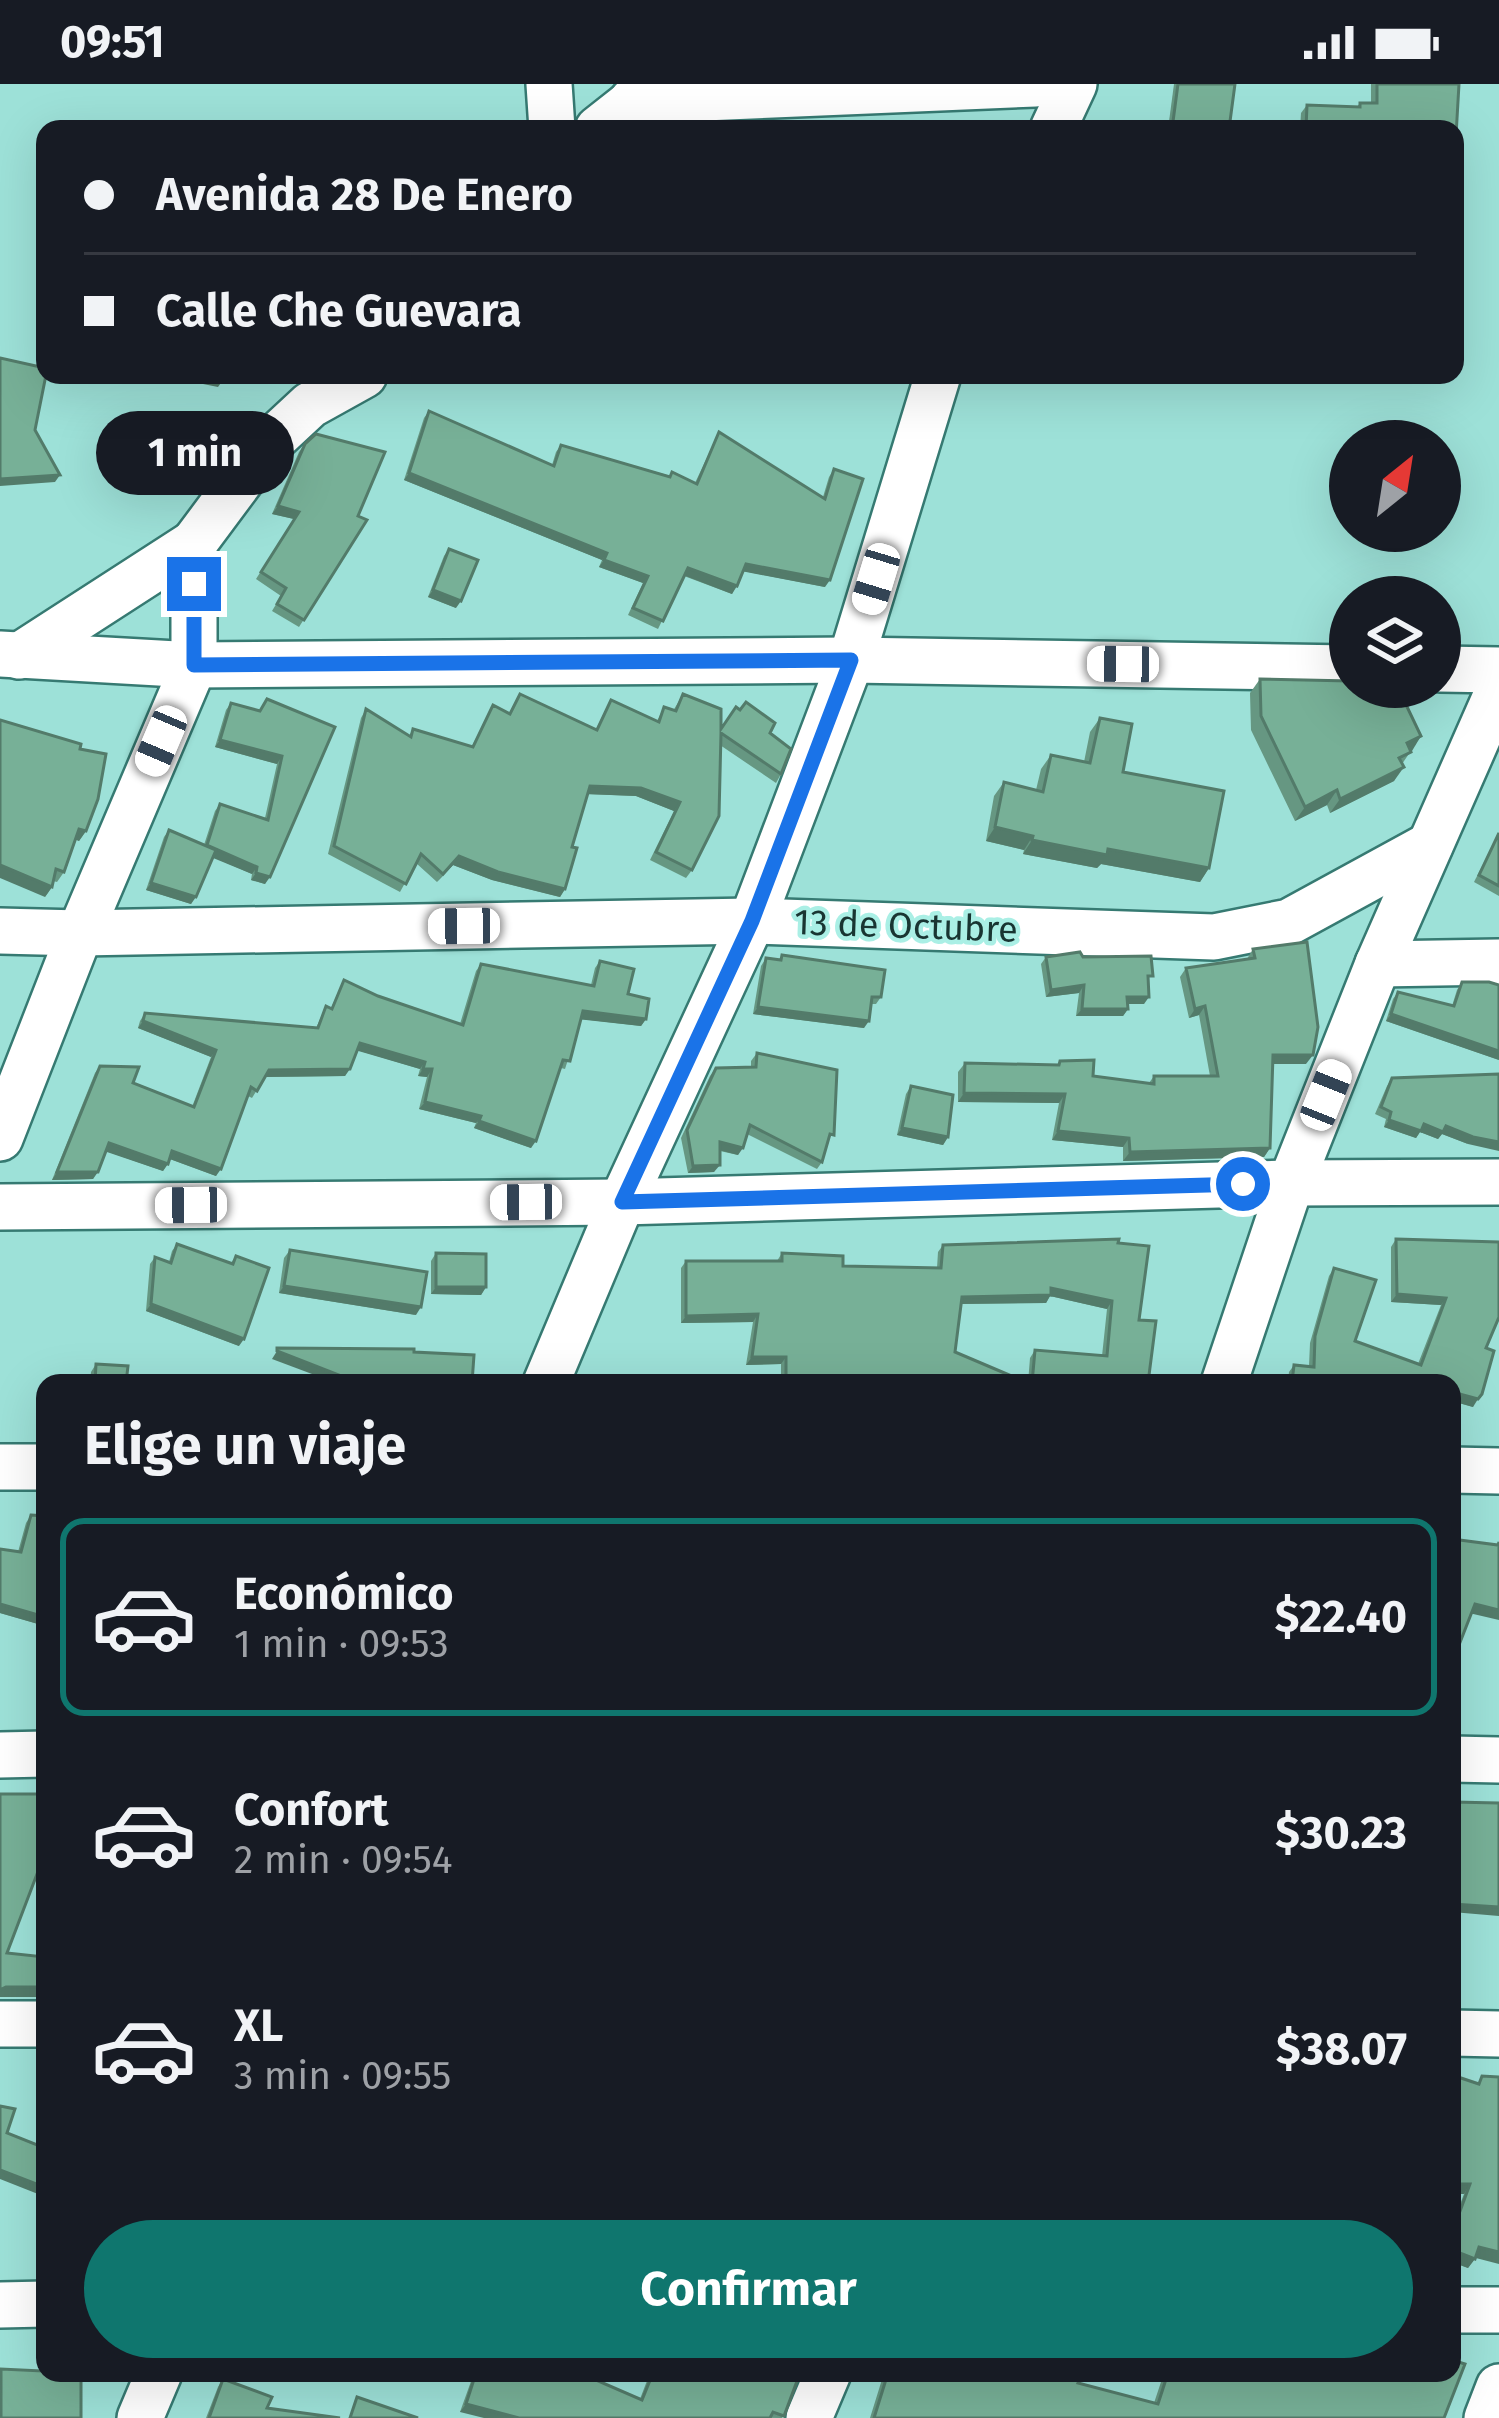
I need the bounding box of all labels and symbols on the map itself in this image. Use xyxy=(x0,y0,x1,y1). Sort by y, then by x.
callout: 1 min xyxy=(95,410,293,494)
north arrow xyxy=(1329,420,1461,552)
car xyxy=(848,539,904,619)
route end xyxy=(167,557,221,611)
car xyxy=(1087,645,1159,683)
car xyxy=(130,701,192,781)
street label: 13 de Octubre xyxy=(793,900,1019,952)
car xyxy=(428,907,500,945)
car xyxy=(1296,1055,1356,1135)
route start xyxy=(1216,1157,1270,1211)
car xyxy=(490,1183,562,1221)
car xyxy=(155,1186,227,1224)

